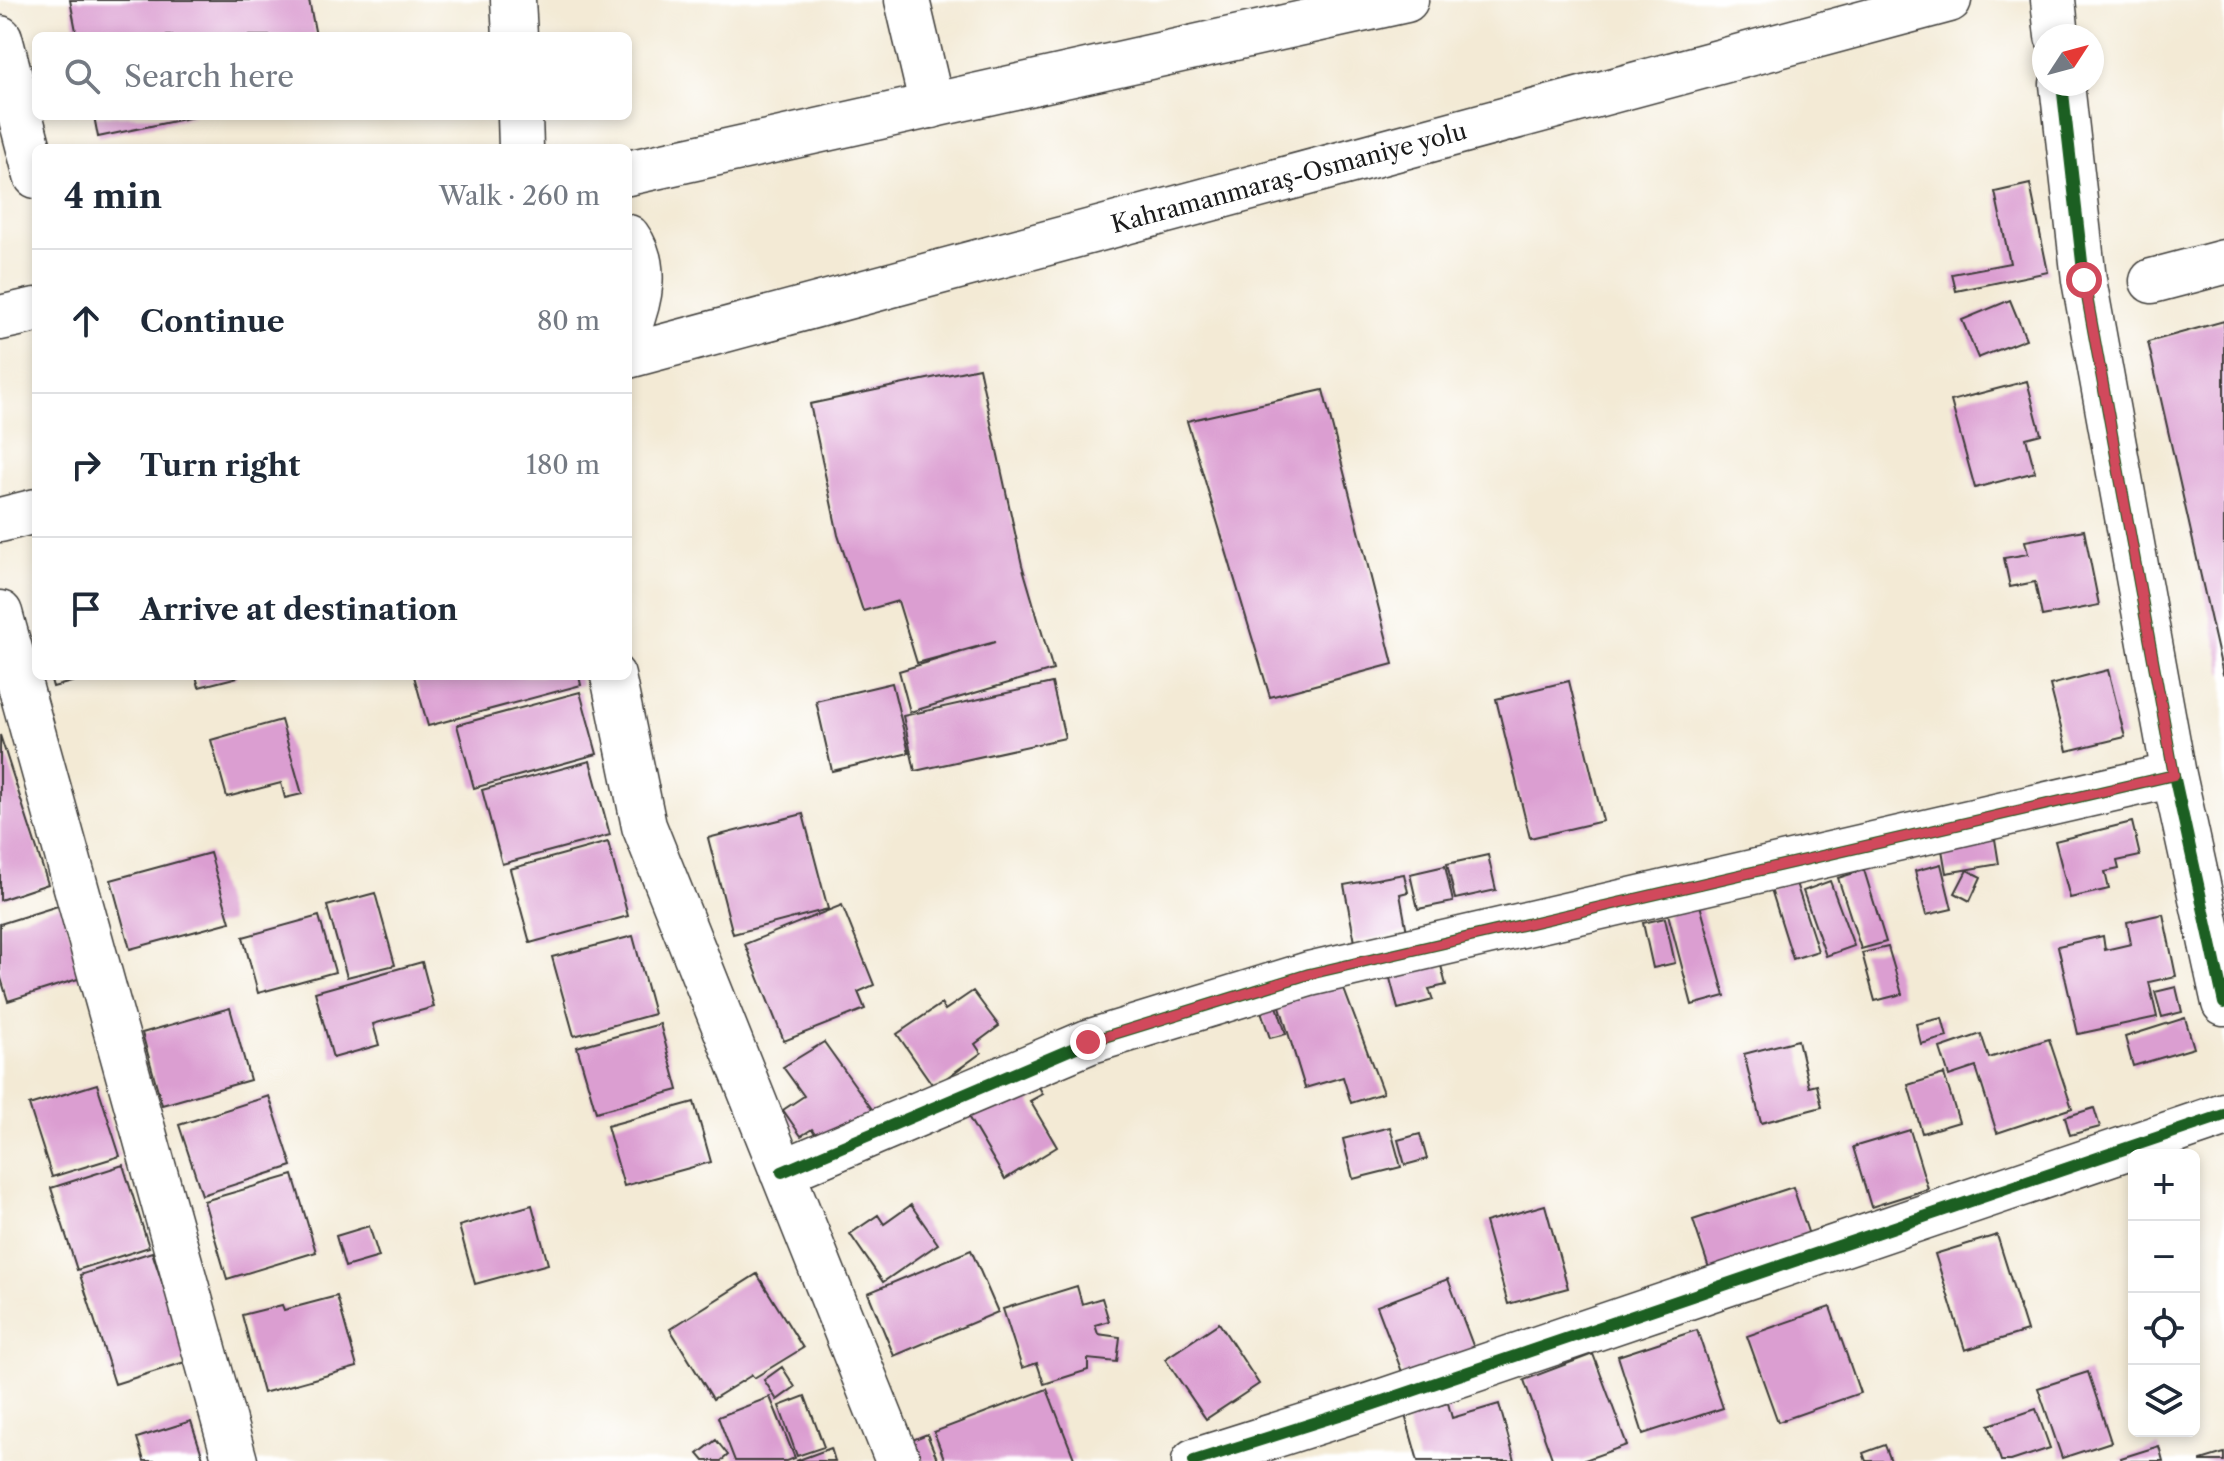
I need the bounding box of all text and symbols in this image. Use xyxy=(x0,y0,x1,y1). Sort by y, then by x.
north arrow xyxy=(2032,24,2104,96)
search box xyxy=(32,32,632,120)
icon: search xyxy=(60,54,104,98)
text: Search here xyxy=(124,58,294,95)
street label: Kahramanmaraş-Osmaniye yolu xyxy=(1108,116,1470,239)
text: 4 min xyxy=(64,175,162,217)
text: Walk · 260 m xyxy=(439,180,600,212)
route start xyxy=(2066,262,2102,298)
icon: ahead xyxy=(64,299,108,343)
text: Continue xyxy=(140,303,285,340)
text: 80 m xyxy=(537,305,600,337)
icon: right xyxy=(64,443,108,487)
text: Turn right xyxy=(140,447,300,484)
text: 180 m xyxy=(526,449,600,481)
icon: arrive xyxy=(64,587,108,631)
text: Arrive at destination xyxy=(140,591,458,628)
route end xyxy=(1070,1024,1106,1060)
map controls xyxy=(2128,1149,2200,1437)
button: + xyxy=(2128,1149,2200,1221)
button: − xyxy=(2128,1221,2200,1293)
button: locate xyxy=(2128,1293,2200,1365)
button: layers xyxy=(2128,1365,2200,1437)

